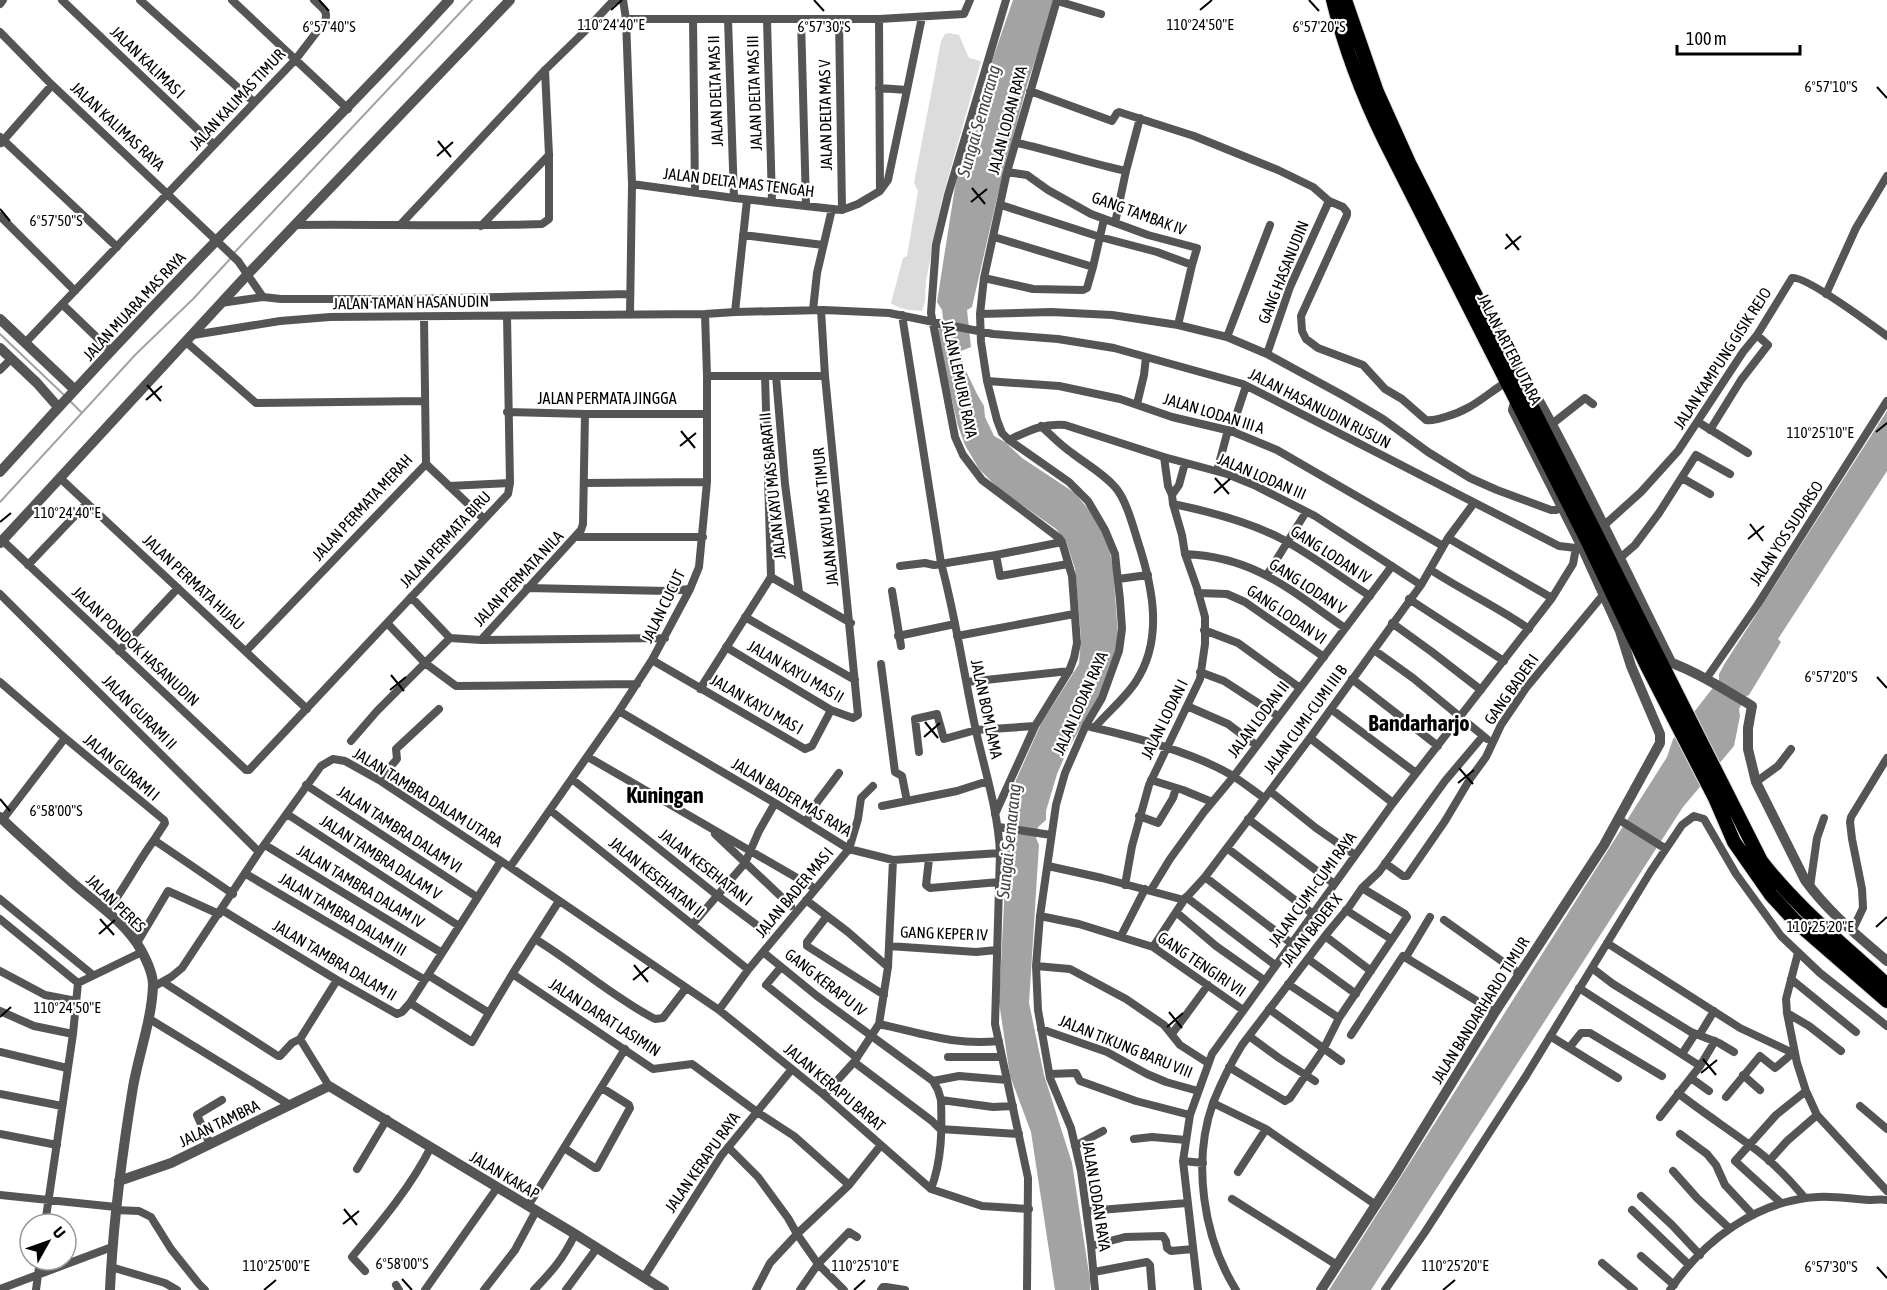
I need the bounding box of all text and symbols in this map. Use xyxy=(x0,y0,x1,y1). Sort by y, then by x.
text: 110°24'40"E xyxy=(577,16,645,33)
text: 110°24'50"E xyxy=(1166,16,1234,33)
text: 6°57'40"S xyxy=(302,18,356,35)
text: 6°57'30"S xyxy=(797,18,851,35)
text: 6°57'20"S xyxy=(1292,18,1346,35)
scale bar xyxy=(1677,18,1800,56)
street label: JALAN KALIMAS I xyxy=(107,22,189,102)
text: 100 m xyxy=(1686,28,1727,49)
street label: JALAN DELTA MAS II xyxy=(704,35,726,147)
street label: JALAN DELTA MAS III xyxy=(743,35,765,151)
street label: JALAN KALIMAS TIMUR xyxy=(186,45,288,153)
street label: JALAN DELTA MAS V xyxy=(815,59,835,171)
water label: Sungai Semarang xyxy=(952,62,1005,180)
street label: JALAN LODAN RAYA xyxy=(984,64,1030,176)
street label: JALAN KALIMAS RAYA xyxy=(68,78,169,174)
text: 6°57'10"S xyxy=(1804,78,1858,95)
street label: JALAN DELTA MAS TENGAH xyxy=(663,164,815,200)
street label: GANG TAMBAK IV xyxy=(1090,188,1189,238)
text: 6°57'50"S xyxy=(29,212,83,229)
street label: GANG HASANUDIN xyxy=(1254,218,1312,326)
street label: JALAN MUARA MAS RAYA xyxy=(79,248,189,364)
street label: JALAN KAMPUNG GISIK REJO xyxy=(1669,284,1775,432)
street label: JALAN ARTERI UTARA xyxy=(1474,291,1546,408)
street label: JALAN TAMAN HASANUDIN xyxy=(333,292,489,312)
street label: JALAN LEMURU RAYA xyxy=(939,318,981,440)
street label: JALAN HASANUDIN RUSUN xyxy=(1246,364,1394,452)
street label: JALAN PERMATA JINGGA xyxy=(537,389,677,407)
street label: JALAN LODAN III A xyxy=(1161,389,1267,437)
street label: JALAN KAYU MAS BARAT II xyxy=(755,412,789,560)
text: 110°25'10"E xyxy=(1786,424,1854,441)
street label: JALAN KAYU MAS TIMUR xyxy=(809,447,841,587)
street label: JALAN LODAN III xyxy=(1215,449,1309,503)
street label: JALAN PERMATA MERAH xyxy=(308,450,416,564)
street label: JALAN YOS SUDARSO xyxy=(1746,478,1826,588)
street label: JALAN PERMATA BIRU xyxy=(396,487,494,591)
text: 110°24'40"E xyxy=(33,504,101,521)
street label: GANG LODAN IV xyxy=(1288,521,1375,587)
street label: JALAN PERMATA NILA xyxy=(469,527,567,629)
street label: JALAN PERMATA HIJAU xyxy=(140,531,248,633)
street label: GANG LODAN V xyxy=(1266,555,1350,618)
street label: JALAN CUCUT xyxy=(638,567,688,645)
street label: GANG LODAN VI xyxy=(1244,581,1330,647)
street label: JALAN PONDOK HASANUDIN xyxy=(69,583,203,709)
street label: JALAN KAYU MAS II xyxy=(744,636,848,706)
street label: JALAN LODAN RAYA xyxy=(1049,648,1111,758)
street label: GANG BADER I xyxy=(1480,650,1542,728)
street label: JALAN BOM LAMA xyxy=(968,658,1006,760)
street label: JALAN CUMI-CUMI III B xyxy=(1260,661,1351,777)
text: 6°57'20"S xyxy=(1804,668,1858,685)
street label: JALAN KAYU MAS I xyxy=(707,670,807,738)
street label: JALAN GURAMI II xyxy=(99,671,181,753)
street label: JALAN LODAN I xyxy=(1137,676,1191,762)
street label: JALAN LODAN II xyxy=(1224,677,1292,761)
district label: Bandarharjo xyxy=(1368,710,1470,736)
street label: JALAN GURAMI I xyxy=(80,730,164,804)
street label: JALAN TAMBRA DALAM UTARA xyxy=(350,744,506,850)
street label: JALAN BADER MAS RAYA xyxy=(729,754,855,840)
street label: JALAN TAMBRA DALAM VI xyxy=(334,782,466,876)
district label: Kuningan xyxy=(626,782,704,808)
water label: Sungai Semarang xyxy=(992,782,1025,900)
text: 6°58'00"S xyxy=(29,802,83,819)
street label: JALAN TAMBRA DALAM V xyxy=(317,811,445,903)
street label: JALAN KESEHATAN I xyxy=(656,825,756,909)
street label: JALAN CUMI-CUMI RAYA xyxy=(1264,828,1360,950)
street label: JALAN KESEHATAN II xyxy=(606,833,708,921)
street label: JALAN TAMBRA DALAM IV xyxy=(294,841,428,931)
street label: JALAN BADER MAS I xyxy=(751,843,837,941)
street label: JALAN TAMBRA DALAM III xyxy=(276,868,410,960)
street label: JALAN PERES xyxy=(83,871,149,936)
street label: JALAN BADER X xyxy=(1277,889,1345,970)
street label: JALAN TAMBRA DALAM II xyxy=(270,915,400,1005)
text: 110°25'20"E xyxy=(1786,918,1854,935)
street label: GANG KEPER IV xyxy=(900,922,988,944)
street label: GANG TENGIRI VII xyxy=(1154,928,1250,1000)
street label: JALAN BANDARHARJO TIMUR xyxy=(1427,933,1533,1087)
street label: GANG KERAPU IV xyxy=(782,945,870,1019)
street label: JALAN DARAT LASIMIN xyxy=(546,974,664,1060)
text: 110°24'50"E xyxy=(33,999,101,1016)
street label: JALAN TIKUNG BARU VIII xyxy=(1057,1011,1195,1081)
street label: JALAN KERAPU BARAT xyxy=(781,1040,889,1134)
street label: JALAN TAMBRA xyxy=(176,1096,262,1150)
street label: JALAN KERAPU RAYA xyxy=(661,1108,743,1215)
street label: JALAN LODAN RAYA xyxy=(1079,1140,1115,1253)
street label: JALAN KAKAP xyxy=(467,1147,543,1203)
north arrow xyxy=(18,1212,78,1272)
text: U xyxy=(50,1223,69,1242)
text: 6°58'00"S xyxy=(375,1255,429,1272)
text: 110°25'00"E xyxy=(242,1257,310,1274)
text: 110°25'10"E xyxy=(831,1257,899,1274)
text: 110°25'20"E xyxy=(1421,1257,1489,1274)
text: 6°57'30"S xyxy=(1804,1258,1858,1275)

